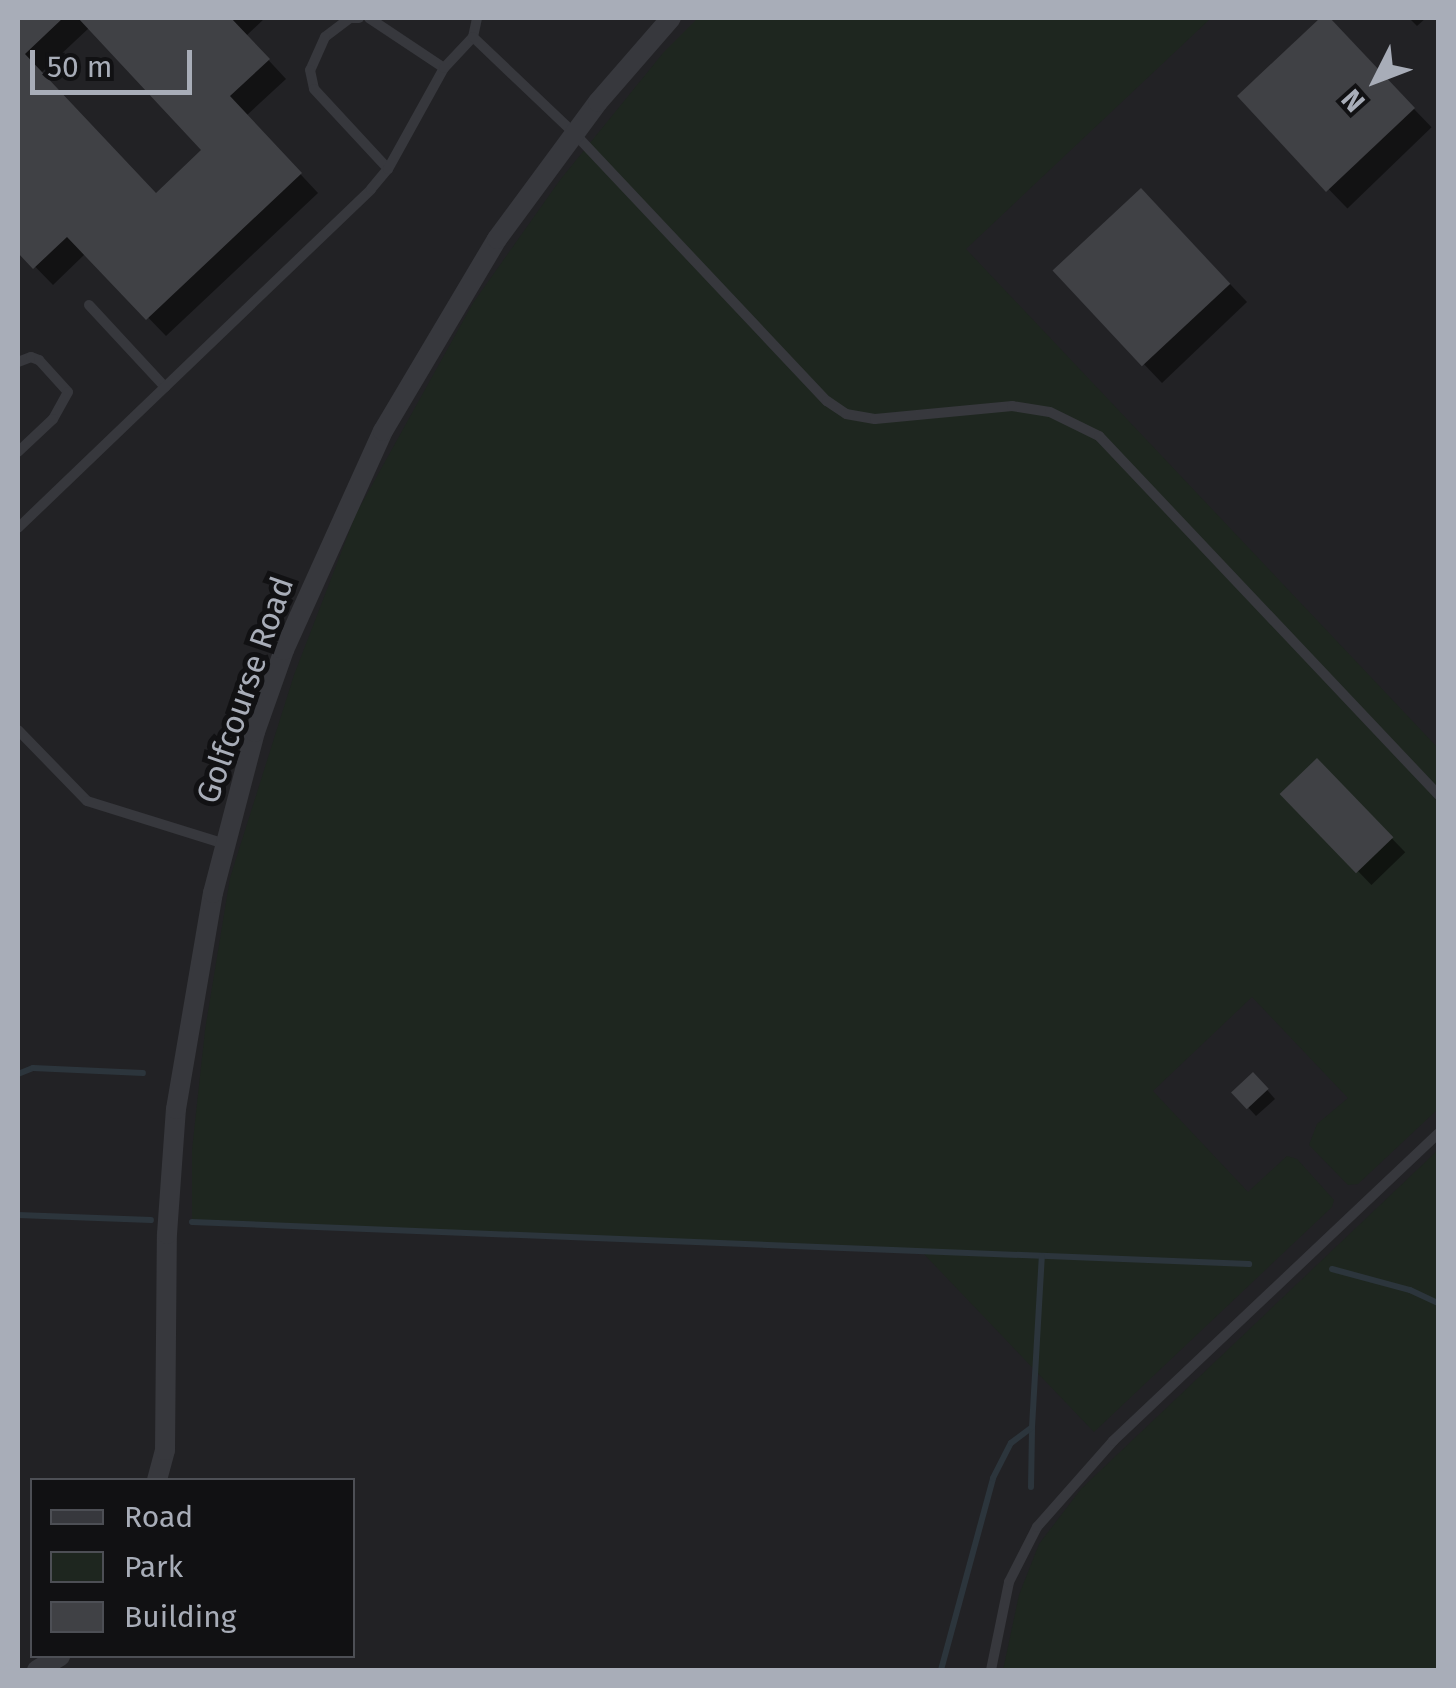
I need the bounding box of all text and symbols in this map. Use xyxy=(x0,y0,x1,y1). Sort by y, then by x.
scale bar xyxy=(35,30,198,92)
north arrow xyxy=(1326,30,1426,130)
text: 50 m xyxy=(47,49,112,85)
text: N xyxy=(1335,82,1372,118)
street label: Golfcourse Road xyxy=(188,572,302,808)
legend xyxy=(30,1478,355,1658)
text: Road xyxy=(124,1499,193,1535)
text: Park xyxy=(124,1549,183,1585)
text: Building xyxy=(124,1599,236,1635)

